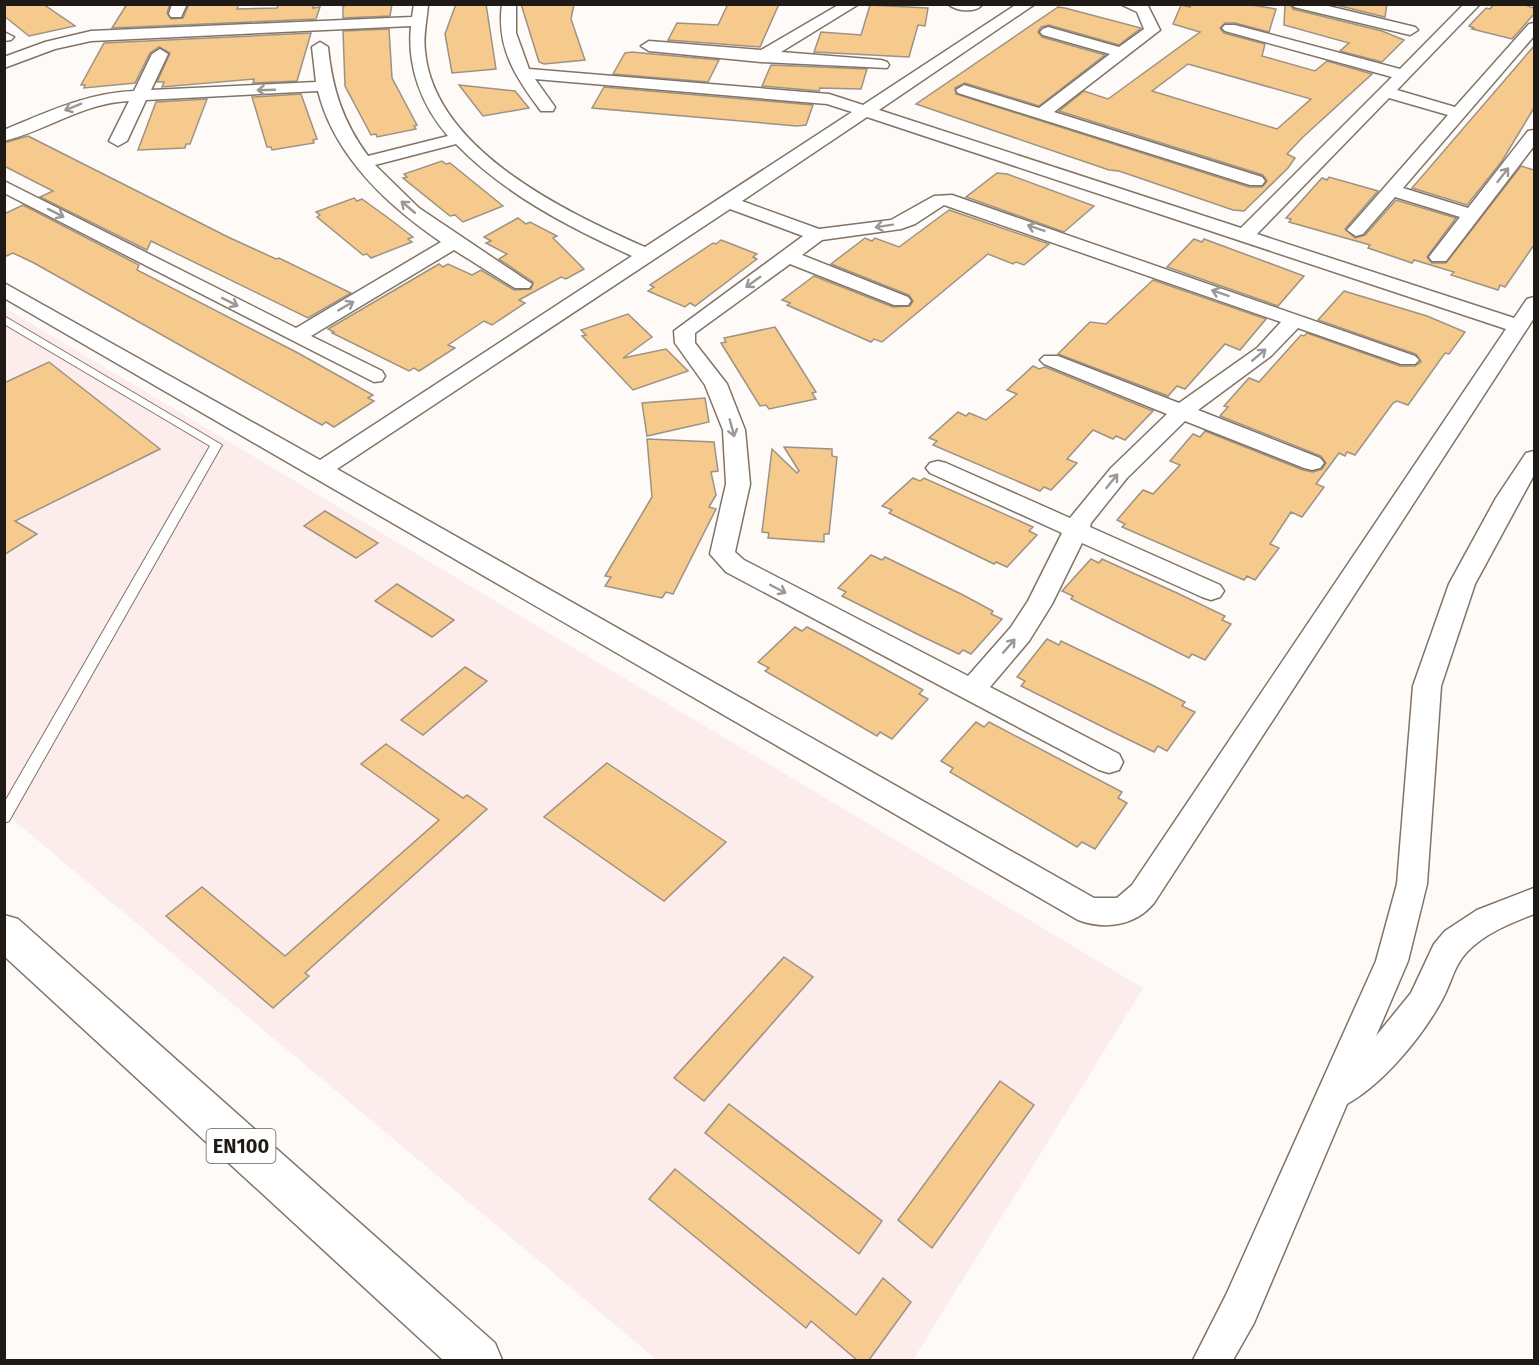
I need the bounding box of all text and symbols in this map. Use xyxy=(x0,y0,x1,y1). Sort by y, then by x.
one-way arrow xyxy=(257,84,277,95)
one-way arrow xyxy=(64,102,83,113)
one-way arrow xyxy=(1497,167,1510,183)
one-way arrow xyxy=(400,201,416,214)
one-way arrow xyxy=(47,207,65,219)
one-way arrow xyxy=(874,221,894,232)
one-way arrow xyxy=(1027,221,1046,232)
one-way arrow xyxy=(745,276,761,288)
one-way arrow xyxy=(1211,286,1230,297)
one-way arrow xyxy=(220,297,238,308)
one-way arrow xyxy=(337,300,354,312)
one-way arrow xyxy=(1251,348,1266,362)
one-way arrow xyxy=(726,418,738,437)
one-way arrow xyxy=(1105,474,1118,490)
one-way arrow xyxy=(769,583,786,595)
one-way arrow xyxy=(1002,639,1016,654)
road number: EN100 xyxy=(206,1129,276,1163)

